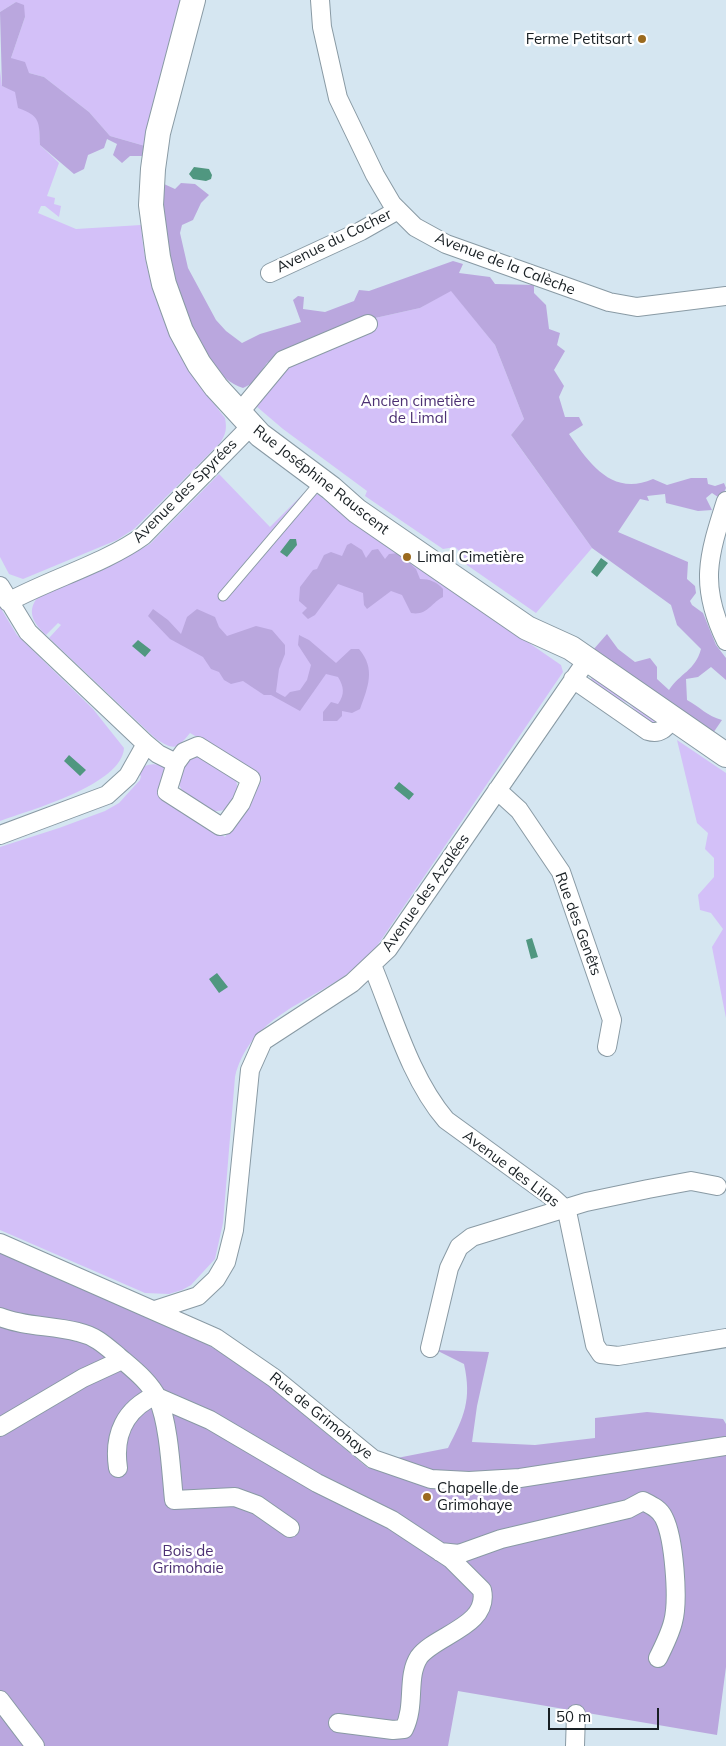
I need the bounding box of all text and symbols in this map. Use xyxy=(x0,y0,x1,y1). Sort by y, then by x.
place label: Ferme Petitsart xyxy=(526,30,632,48)
marker: Ferme Petitsart xyxy=(636,33,648,45)
street label: Avenue du Cocher xyxy=(273,205,395,277)
street label: Avenue de la Calèche xyxy=(432,229,578,299)
park label: Ancien cimetière de Limal xyxy=(361,392,475,427)
street label: Rue Joséphine Rauscent xyxy=(250,421,392,539)
street label: Avenue des Spyrées xyxy=(129,435,241,547)
place label: Limal Cimetière xyxy=(417,548,524,566)
marker: Limal Cimetière xyxy=(401,551,413,563)
street label: Avenue des Azalées xyxy=(379,831,473,955)
street label: Rue des Genêts xyxy=(551,870,605,978)
street label: Avenue des Lilas xyxy=(459,1127,563,1211)
street label: Rue de Grimohaye xyxy=(266,1369,376,1463)
place label: Chapelle de Grimohaye xyxy=(437,1479,519,1514)
marker: Chapelle de Grimohaye xyxy=(421,1491,433,1503)
park label: Bois de Grimohaie xyxy=(152,1542,224,1577)
scale bar xyxy=(551,1698,662,1730)
text: 50 m xyxy=(556,1707,591,1726)

